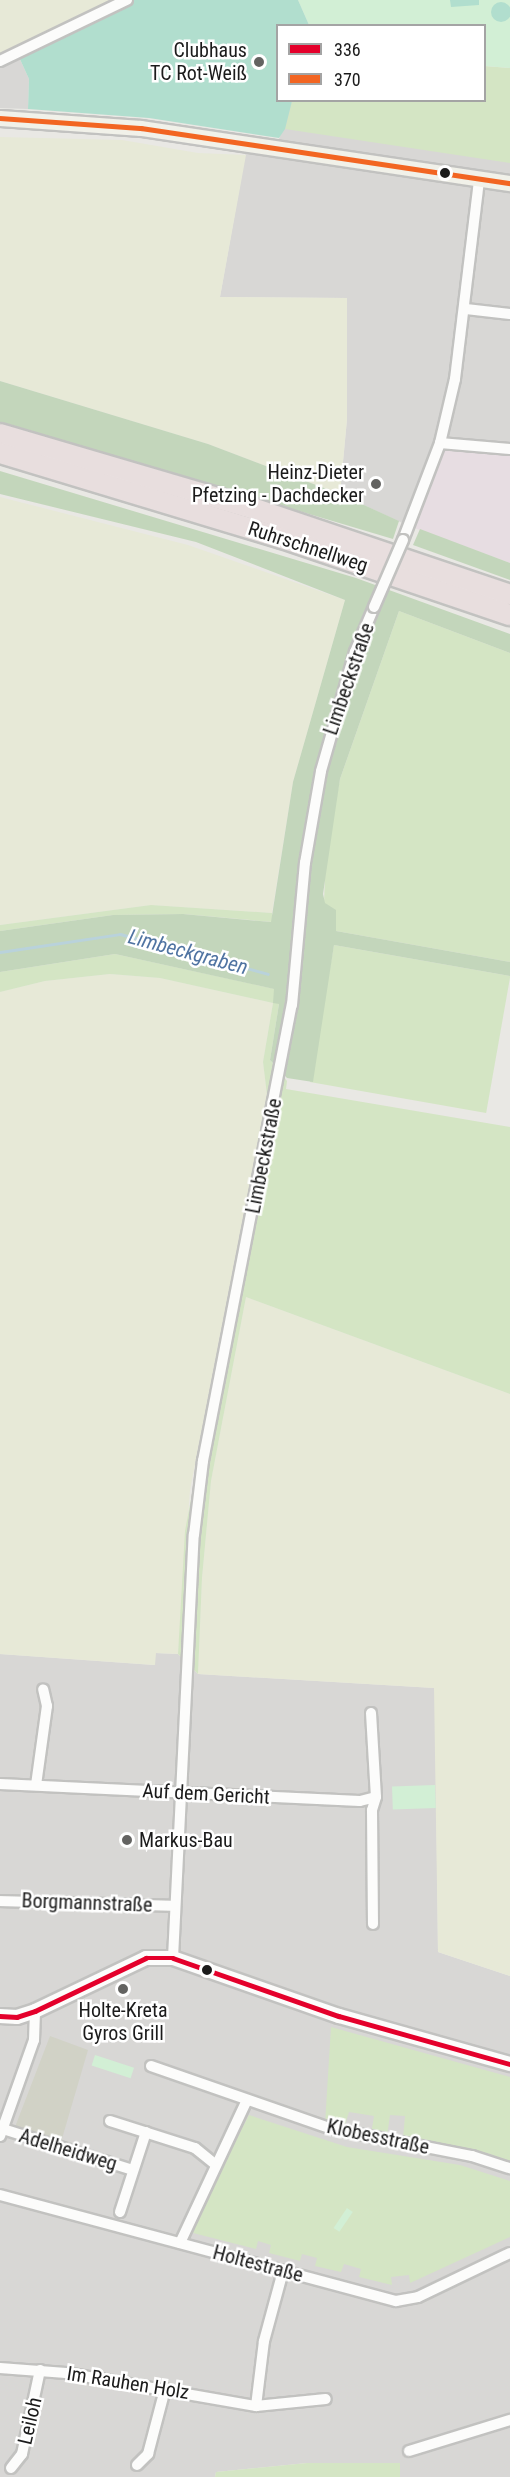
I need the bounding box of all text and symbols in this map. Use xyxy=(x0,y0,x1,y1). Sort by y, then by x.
legend xyxy=(276,24,486,102)
place label: Clubhaus TC Rot-Weiß xyxy=(150,39,247,86)
text: 336 xyxy=(334,39,361,60)
marker: Clubhaus TC Rot-Weiß xyxy=(252,55,266,69)
text: 370 xyxy=(334,69,361,90)
unlabelled marker xyxy=(439,167,451,179)
place label: Heinz-Dieter Pfetzing - Dachdecker xyxy=(192,460,364,507)
marker: Heinz-Dieter Pfetzing - Dachdecker xyxy=(369,477,383,491)
street label: Ruhrschnellweg xyxy=(245,516,371,578)
street label: Limbeckstraße xyxy=(319,620,379,738)
water label: Limbeckgraben xyxy=(125,924,251,980)
street label: Limbeckstraße xyxy=(241,1096,287,1216)
street label: Auf dem Gericht xyxy=(142,1779,270,1809)
place label: Markus-Bau xyxy=(139,1828,233,1852)
marker: Markus-Bau xyxy=(120,1833,134,1847)
street label: Borgmannstraße xyxy=(21,1889,153,1917)
unlabelled marker xyxy=(201,1964,213,1976)
marker: Holte-Kreta Gyros Grill xyxy=(116,1982,130,1996)
place label: Holte-Kreta Gyros Grill xyxy=(79,1998,167,2045)
street label: Klobesstraße xyxy=(325,2114,431,2160)
street label: Adelheidweg xyxy=(16,2124,120,2176)
street label: Holtestraße xyxy=(210,2240,306,2288)
street label: Im Rauhen Holz xyxy=(65,2361,191,2405)
street label: Leiloh xyxy=(13,2395,47,2447)

